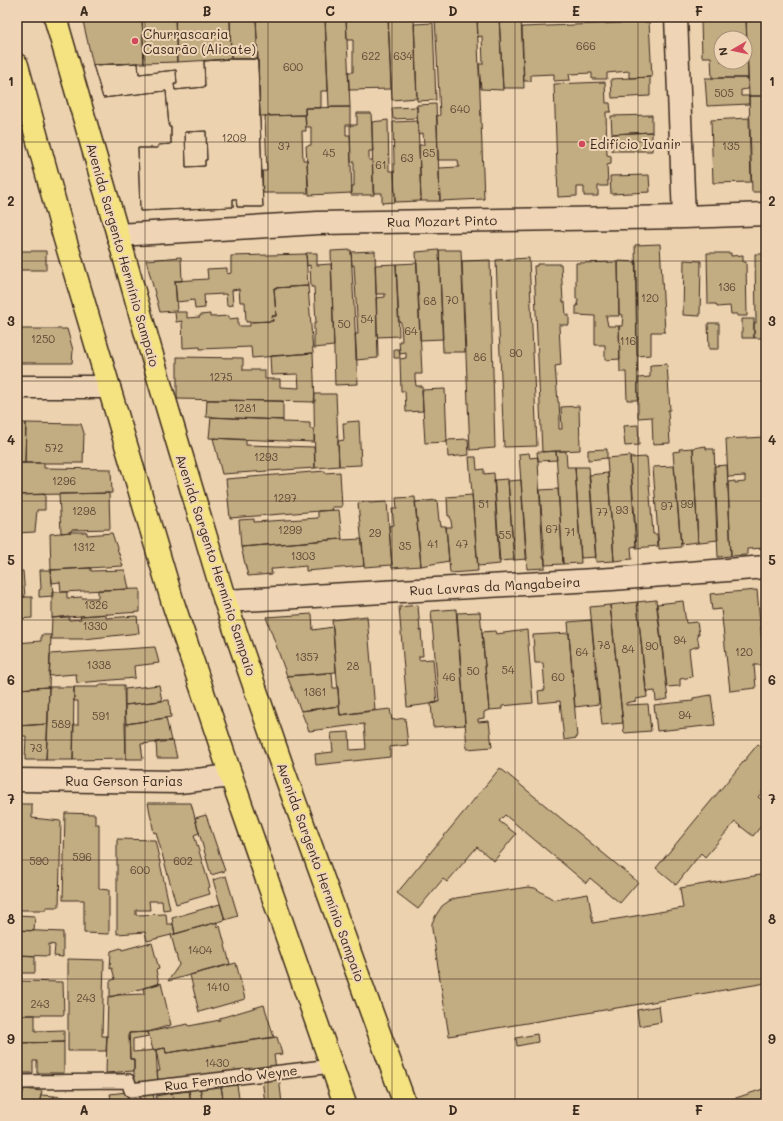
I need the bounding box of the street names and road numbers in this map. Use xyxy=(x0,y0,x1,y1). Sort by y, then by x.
street label: Avenida Sargento Hermínio Sampaio xyxy=(83,141,164,369)
street label: Rua Mozart Pinto xyxy=(387,211,497,230)
street label: Avenida Sargento Hermínio Sampaio xyxy=(173,452,260,678)
street label: Rua Lavras da Mangabeira xyxy=(409,573,581,598)
street label: Avenida Sargento Hermínio Sampaio xyxy=(274,760,369,984)
street label: Rua Gerson Farias xyxy=(65,772,183,789)
street label: Rua Fernando Weyne xyxy=(164,1061,298,1094)

